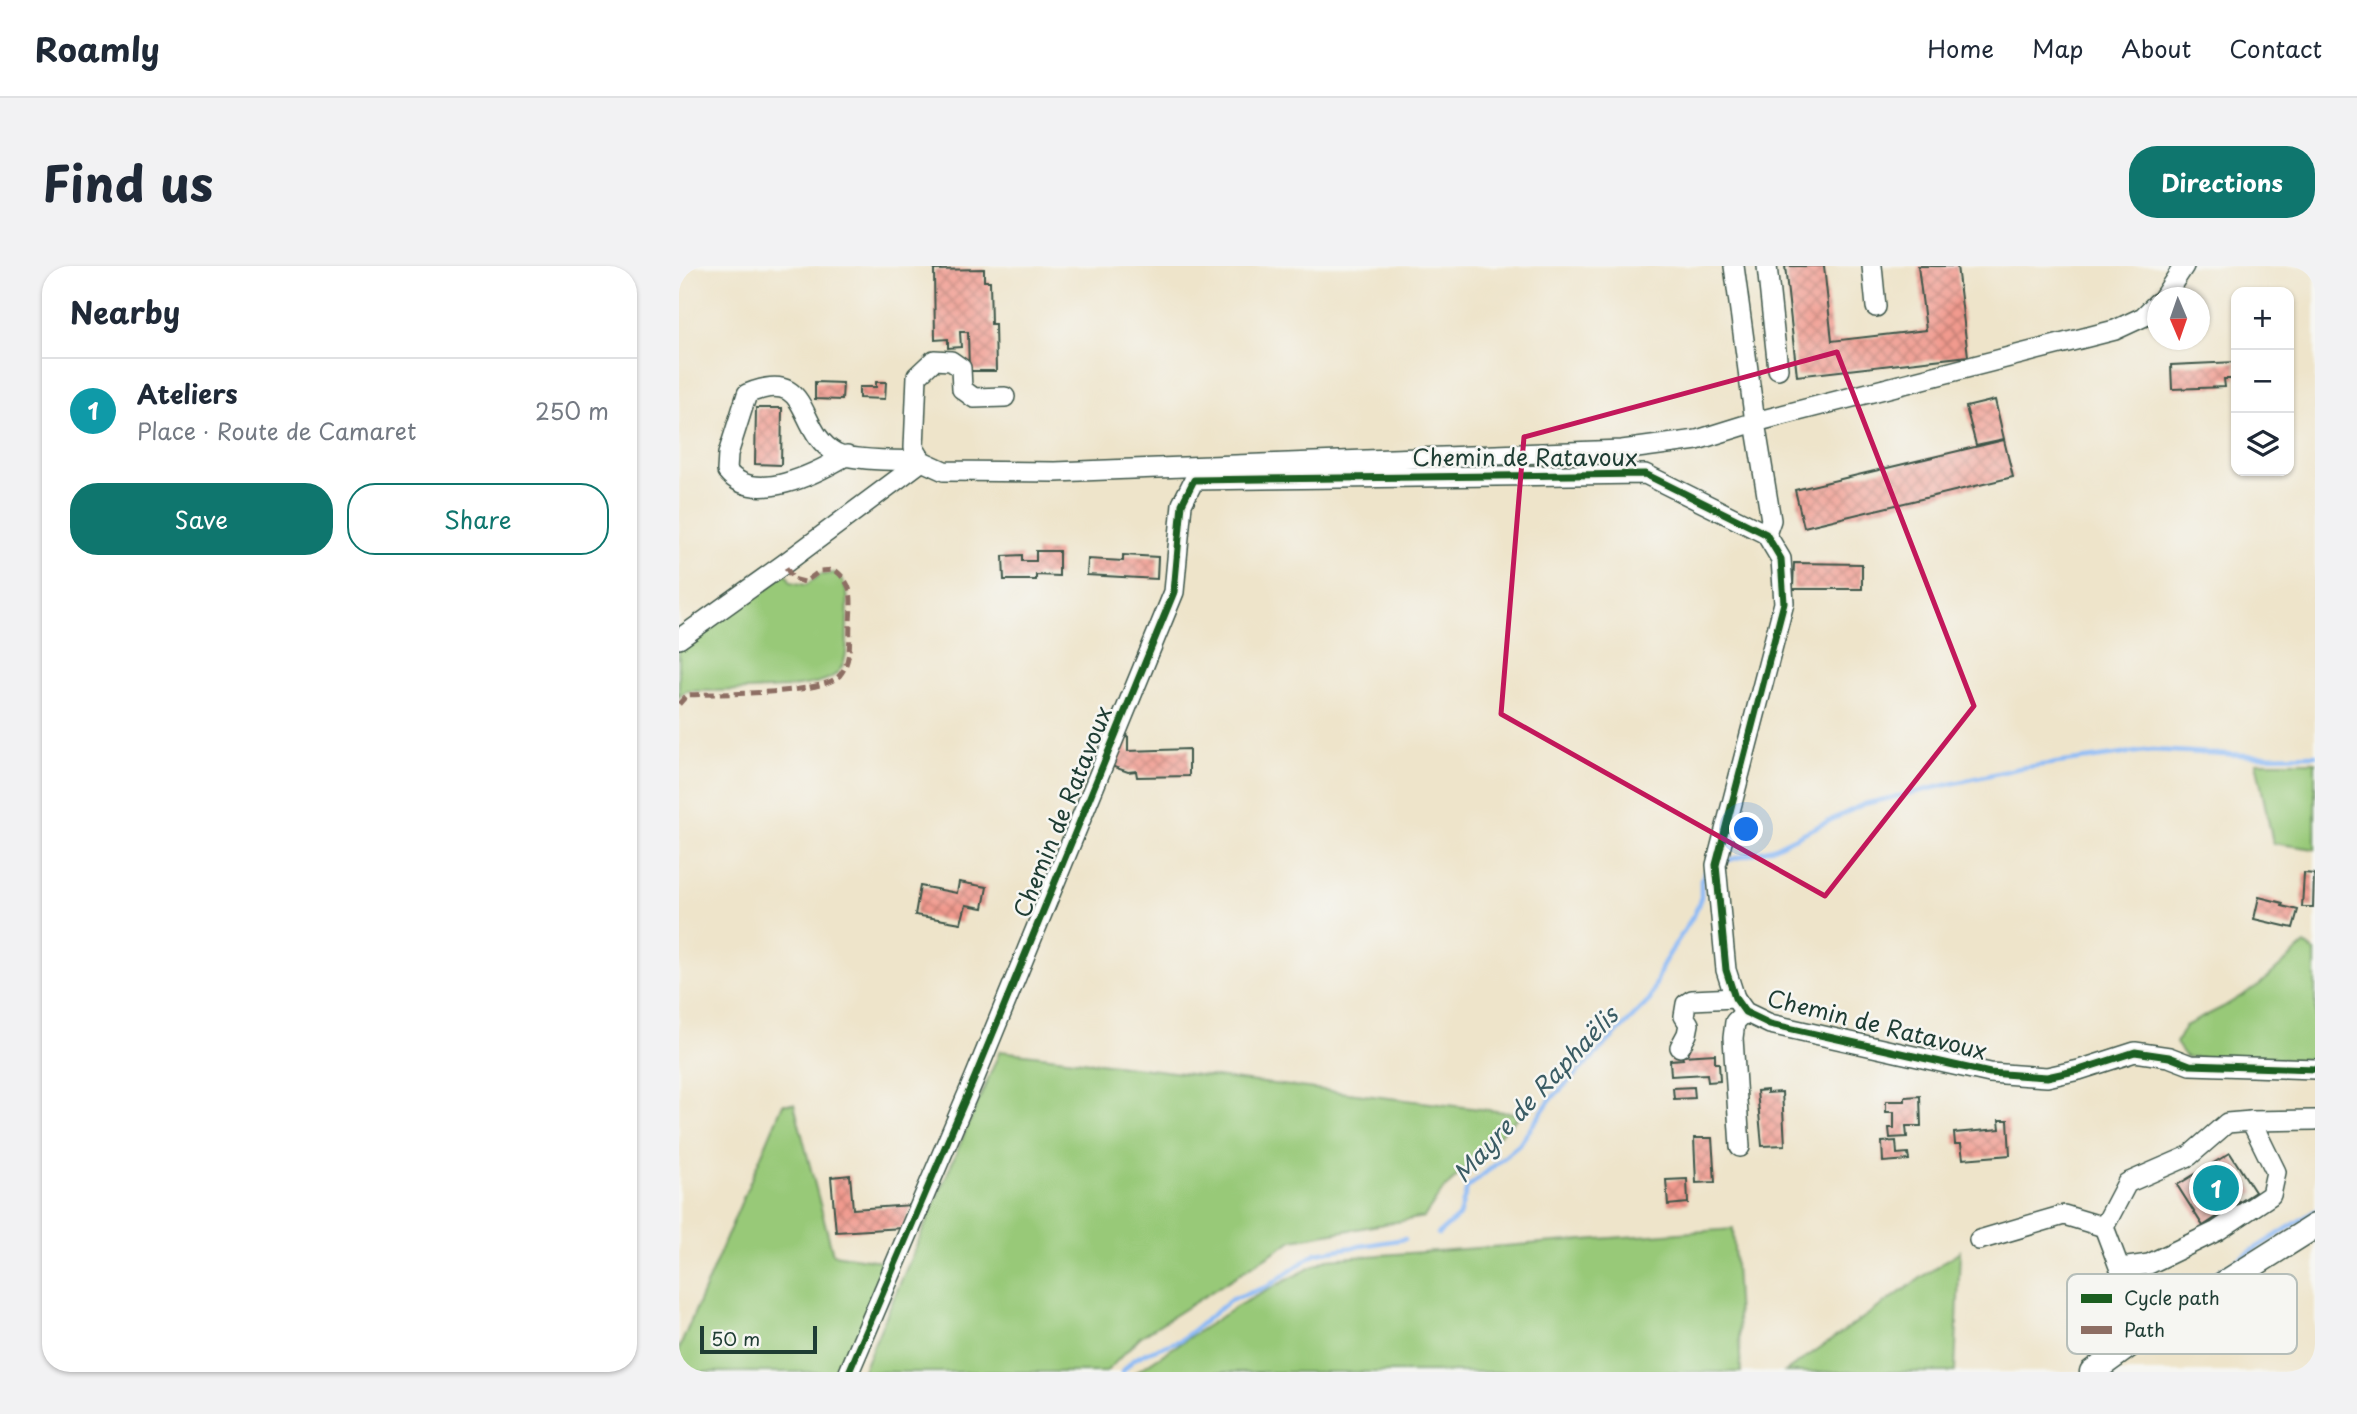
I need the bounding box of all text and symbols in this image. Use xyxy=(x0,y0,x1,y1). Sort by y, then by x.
text: Roamly xyxy=(35,23,160,73)
text: Home xyxy=(1927,30,1994,66)
text: Map xyxy=(2032,30,2083,66)
text: About xyxy=(2121,30,2191,66)
text: Contact xyxy=(2229,30,2322,66)
text: Find us xyxy=(42,145,213,219)
button: Directions xyxy=(2129,146,2315,218)
north arrow xyxy=(2147,287,2210,350)
map controls xyxy=(2231,287,2294,476)
button: + xyxy=(2231,287,2294,350)
text: Nearby xyxy=(70,289,180,334)
button: − xyxy=(2231,350,2294,413)
text: Ateliers xyxy=(137,374,238,413)
text: 1 xyxy=(88,393,99,428)
text: 250 m xyxy=(535,393,609,428)
text: Place · Route de Camaret xyxy=(137,413,416,448)
button: layers xyxy=(2231,413,2294,476)
street label: Chemin de Ratavoux xyxy=(1412,439,1638,474)
button: Save xyxy=(70,483,333,555)
button: Share xyxy=(347,483,609,555)
street label: Chemin de Ratavoux xyxy=(1003,700,1120,923)
your location xyxy=(1729,812,1763,846)
street label: Chemin de Ratavoux xyxy=(1764,979,1991,1068)
water label: Mayre de Raphaëlis xyxy=(1444,996,1627,1189)
pin: 1 xyxy=(2193,1162,2239,1214)
legend xyxy=(2067,1274,2297,1354)
text: Cycle path xyxy=(2124,1283,2220,1311)
text: Path xyxy=(2124,1315,2165,1343)
scale bar xyxy=(700,1323,817,1355)
text: 50 m xyxy=(711,1324,760,1352)

